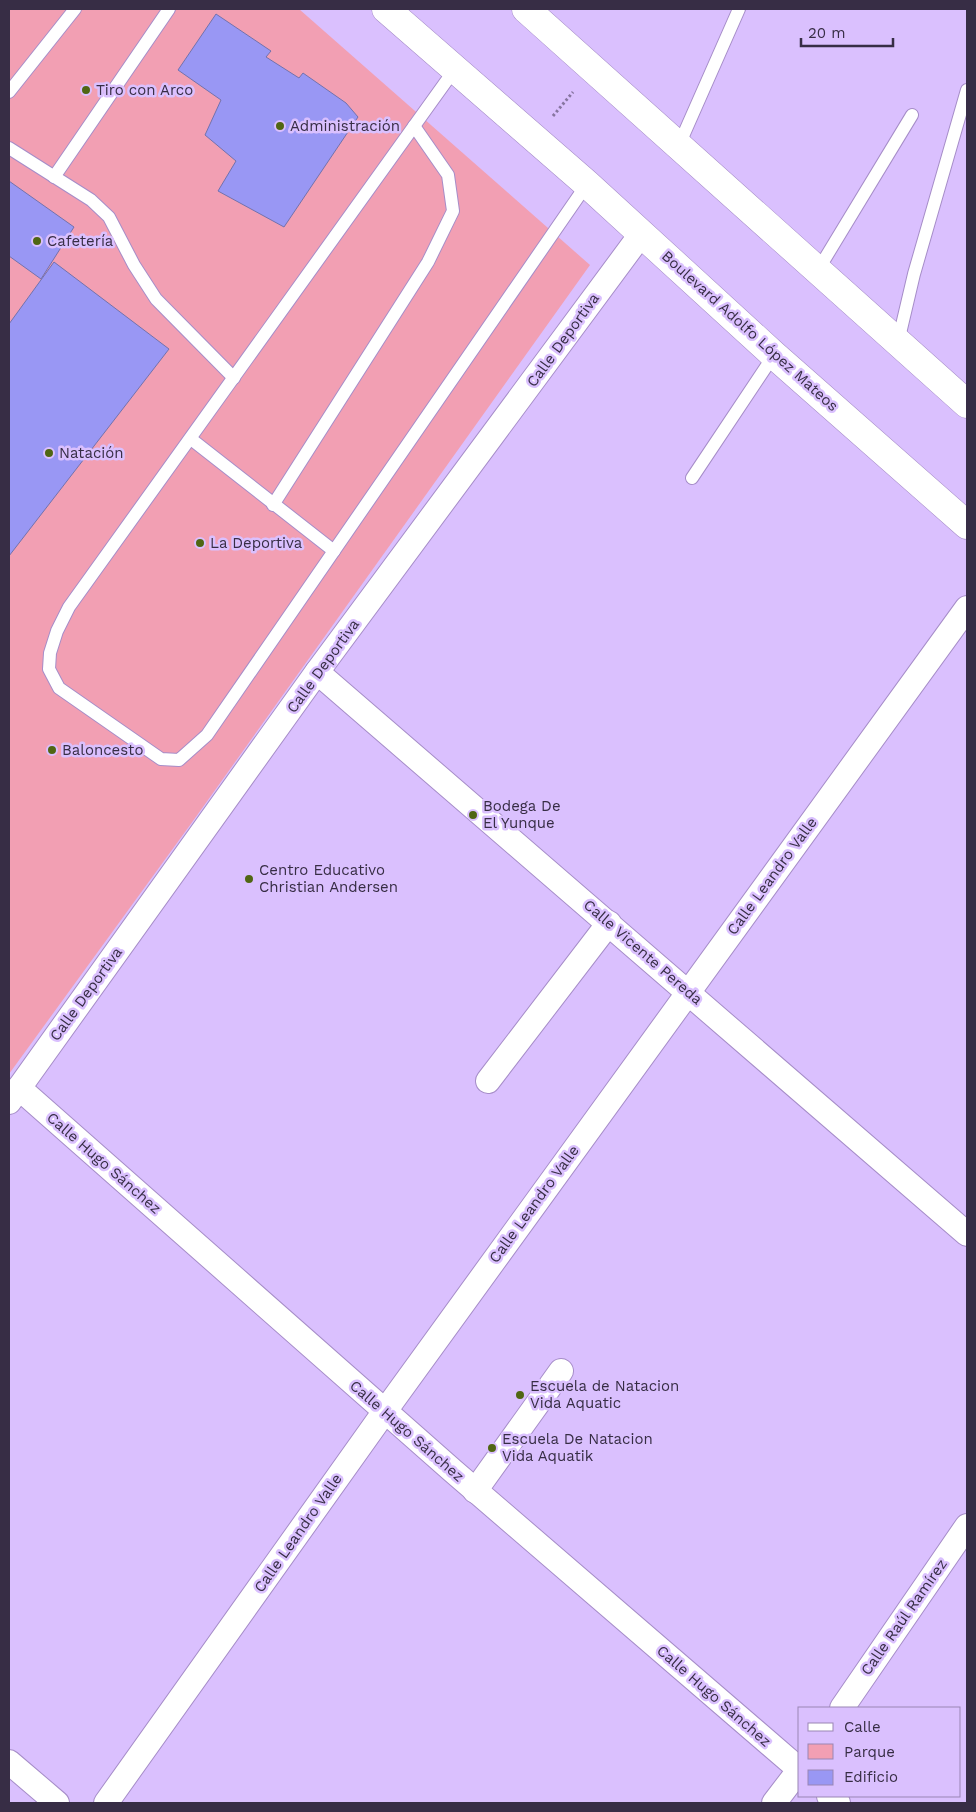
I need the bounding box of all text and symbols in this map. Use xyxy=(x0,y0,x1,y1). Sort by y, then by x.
scale bar xyxy=(801,15,894,47)
text: 20 m xyxy=(808,24,846,42)
place label: Tiro con Arco xyxy=(96,81,193,99)
marker: Tiro con Arco xyxy=(80,84,92,96)
place label: Administración xyxy=(290,117,400,135)
marker: Administración xyxy=(274,120,286,132)
place label: Cafetería xyxy=(47,232,114,250)
marker: Cafetería xyxy=(31,235,43,247)
street label: Boulevard Adolfo López Mateos xyxy=(658,247,842,415)
street label: Calle Deportiva xyxy=(523,289,603,390)
place label: Natación xyxy=(59,444,124,462)
marker: Natación xyxy=(43,447,55,459)
place label: La Deportiva xyxy=(210,534,303,552)
marker: La Deportiva xyxy=(194,537,206,549)
street label: Calle Deportiva xyxy=(283,615,363,716)
place label: Baloncesto xyxy=(62,741,143,759)
marker: Baloncesto xyxy=(46,744,58,756)
place label: Bodega De El Yunque xyxy=(483,797,561,832)
marker: Bodega De El Yunque xyxy=(467,809,479,821)
street label: Calle Leandro Valle xyxy=(723,814,821,938)
place label: Centro Educativo Christian Andersen xyxy=(259,861,398,896)
marker: Centro Educativo Christian Andersen xyxy=(243,873,255,885)
street label: Calle Vicente Pereda xyxy=(580,896,706,1009)
street label: Calle Deportiva xyxy=(46,943,126,1044)
street label: Calle Hugo Sánchez xyxy=(43,1108,165,1218)
street label: Calle Leandro Valle xyxy=(485,1142,583,1266)
street label: Calle Hugo Sánchez xyxy=(346,1376,468,1486)
place label: Escuela de Natacion Vida Aquatic xyxy=(530,1377,679,1412)
marker: Escuela de Natacion Vida Aquatic xyxy=(514,1389,526,1401)
place label: Escuela De Natacion Vida Aquatik xyxy=(502,1430,653,1465)
marker: Escuela De Natacion Vida Aquatik xyxy=(486,1442,498,1454)
street label: Calle Leandro Valle xyxy=(250,1470,346,1596)
street label: Calle Raúl Ramírez xyxy=(857,1555,951,1679)
street label: Calle Hugo Sánchez xyxy=(653,1641,775,1751)
legend xyxy=(798,1707,961,1797)
text: Calle xyxy=(844,1718,881,1736)
text: Parque xyxy=(844,1743,895,1761)
text: Edificio xyxy=(844,1768,898,1786)

